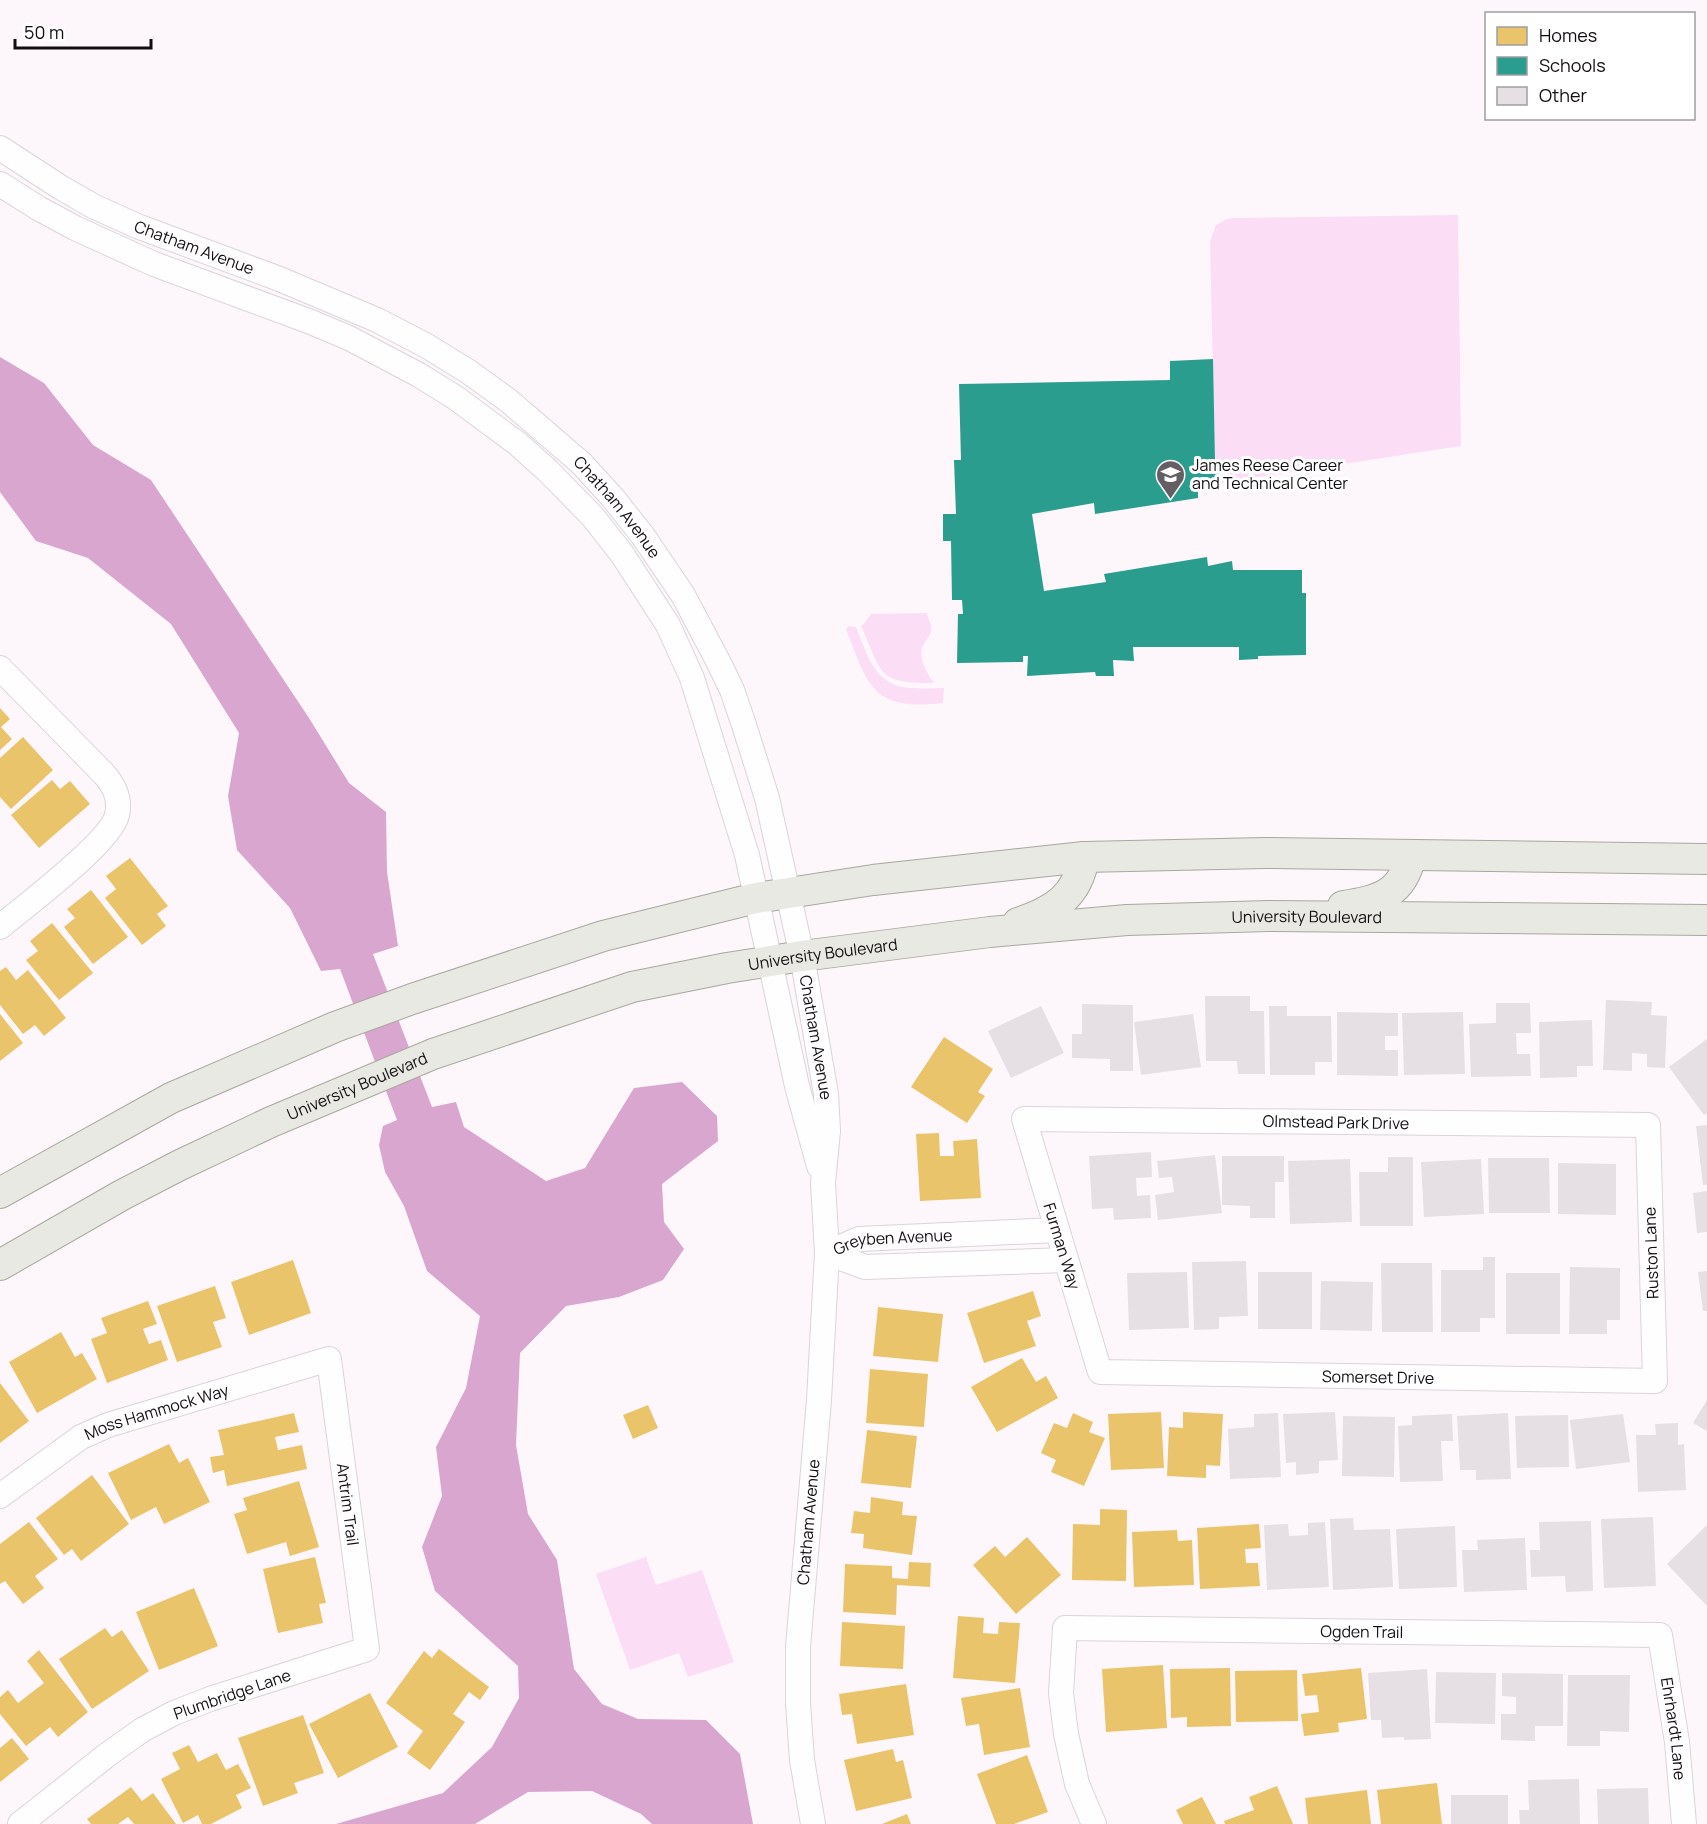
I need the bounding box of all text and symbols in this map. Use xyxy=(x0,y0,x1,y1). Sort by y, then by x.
scale bar xyxy=(15,12,152,50)
legend xyxy=(1485,12,1695,120)
text: 50 m xyxy=(24,20,64,44)
text: Homes xyxy=(1539,23,1597,47)
text: Schools xyxy=(1539,53,1606,77)
text: Other xyxy=(1539,83,1587,107)
street label: Chatham Avenue xyxy=(131,215,257,280)
street label: Chatham Avenue xyxy=(569,451,666,562)
place label: James Reese Career and Technical Center xyxy=(1192,454,1348,494)
school or university icon: James Reese Career and Technical Center xyxy=(1155,458,1187,500)
street label: University Boulevard xyxy=(1231,905,1382,928)
street label: University Boulevard xyxy=(747,933,899,975)
street label: Chatham Avenue xyxy=(795,973,837,1100)
street label: University Boulevard xyxy=(284,1047,431,1125)
street label: Olmstead Park Drive xyxy=(1263,1110,1409,1134)
street label: Furman Way xyxy=(1038,1200,1086,1293)
street label: Ruston Lane xyxy=(1638,1207,1664,1299)
street label: Greyben Avenue xyxy=(830,1224,953,1260)
street label: Somerset Drive xyxy=(1322,1365,1434,1389)
street label: Moss Hammock Way xyxy=(81,1378,232,1445)
street label: Chatham Avenue xyxy=(792,1458,824,1586)
street label: Antrim Trail xyxy=(332,1462,364,1547)
street label: Ogden Trail xyxy=(1320,1620,1404,1643)
street label: Plumbridge Lane xyxy=(170,1664,294,1724)
street label: Ehrhardt Lane xyxy=(1656,1676,1691,1781)

